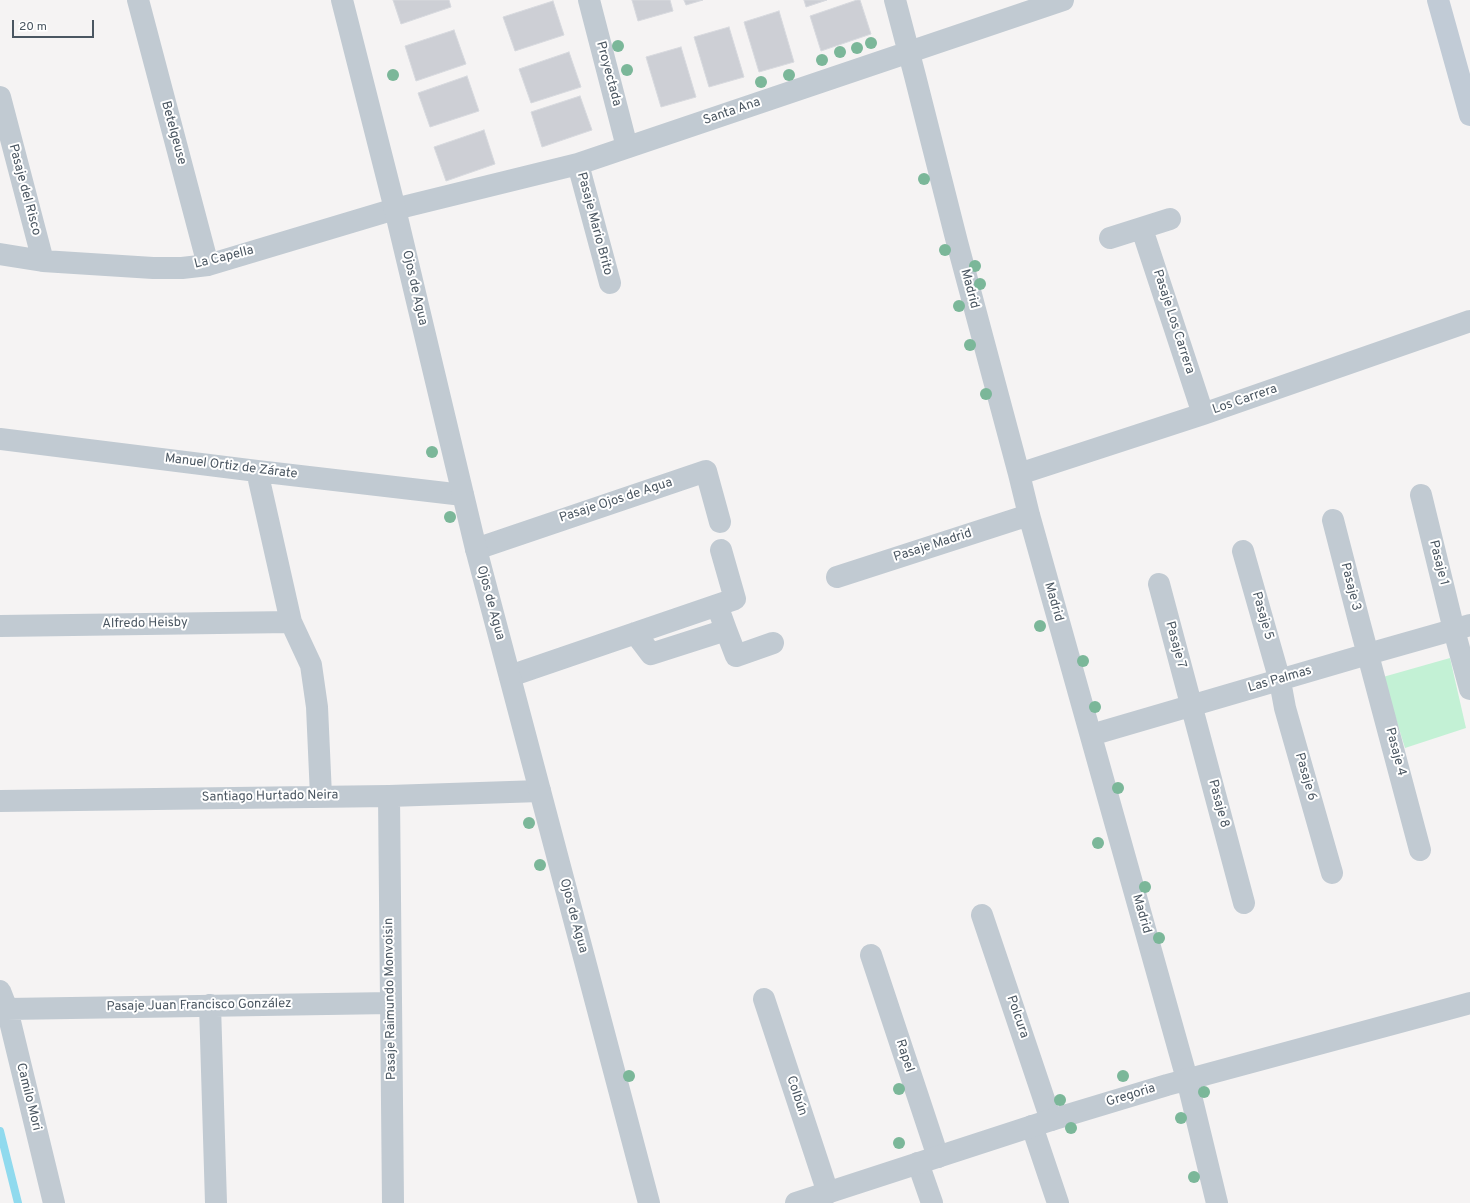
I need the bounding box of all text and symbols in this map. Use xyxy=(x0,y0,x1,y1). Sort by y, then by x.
scale bar xyxy=(14,12,96,38)
text: 20 m xyxy=(19,19,47,35)
street label: Proyectada xyxy=(592,40,624,108)
street label: Santa Ana xyxy=(701,95,763,129)
street label: Betelgeuse xyxy=(157,99,189,167)
street label: Pasaje del Risco xyxy=(4,143,44,237)
street label: Pasaje Mario Brito xyxy=(573,171,615,277)
street label: La Capella xyxy=(193,243,255,273)
street label: Ojos de Agua xyxy=(398,249,430,327)
street label: Madrid xyxy=(956,268,982,310)
street label: Pasaje Los Carrera xyxy=(1149,268,1197,376)
street label: Los Carrera xyxy=(1211,382,1279,418)
street label: Manuel Ortiz de Zárate xyxy=(164,451,298,483)
street label: Pasaje Ojos de Agua xyxy=(557,475,675,527)
street label: Pasaje Madrid xyxy=(892,526,974,566)
street label: Pasaje 1 xyxy=(1425,539,1451,587)
street label: Pasaje 3 xyxy=(1336,561,1364,613)
street label: Ojos de Agua xyxy=(473,564,507,642)
street label: Madrid xyxy=(1040,581,1066,623)
street label: Pasaje 5 xyxy=(1248,590,1276,642)
street label: Alfredo Heisby xyxy=(102,615,188,633)
street label: Pasaje 7 xyxy=(1161,620,1189,670)
street label: Las Palmas xyxy=(1246,663,1314,697)
street label: Pasaje 4 xyxy=(1381,726,1409,778)
street label: Pasaje 6 xyxy=(1291,751,1319,803)
street label: Pasaje 8 xyxy=(1204,778,1232,830)
street label: Santiago Hurtado Neira xyxy=(201,788,339,806)
street label: Ojos de Agua xyxy=(556,877,590,955)
street label: Madrid xyxy=(1128,893,1154,935)
street label: Pasaje Raimundo Monvoisin xyxy=(382,918,400,1080)
street label: Polcura xyxy=(1002,994,1032,1040)
street label: Pasaje Juan Francisco González xyxy=(106,997,292,1015)
street label: Rapel xyxy=(891,1038,917,1074)
street label: Camilo Mori xyxy=(12,1061,44,1133)
street label: Colbún xyxy=(782,1074,810,1118)
street label: Gregoria xyxy=(1105,1081,1157,1111)

